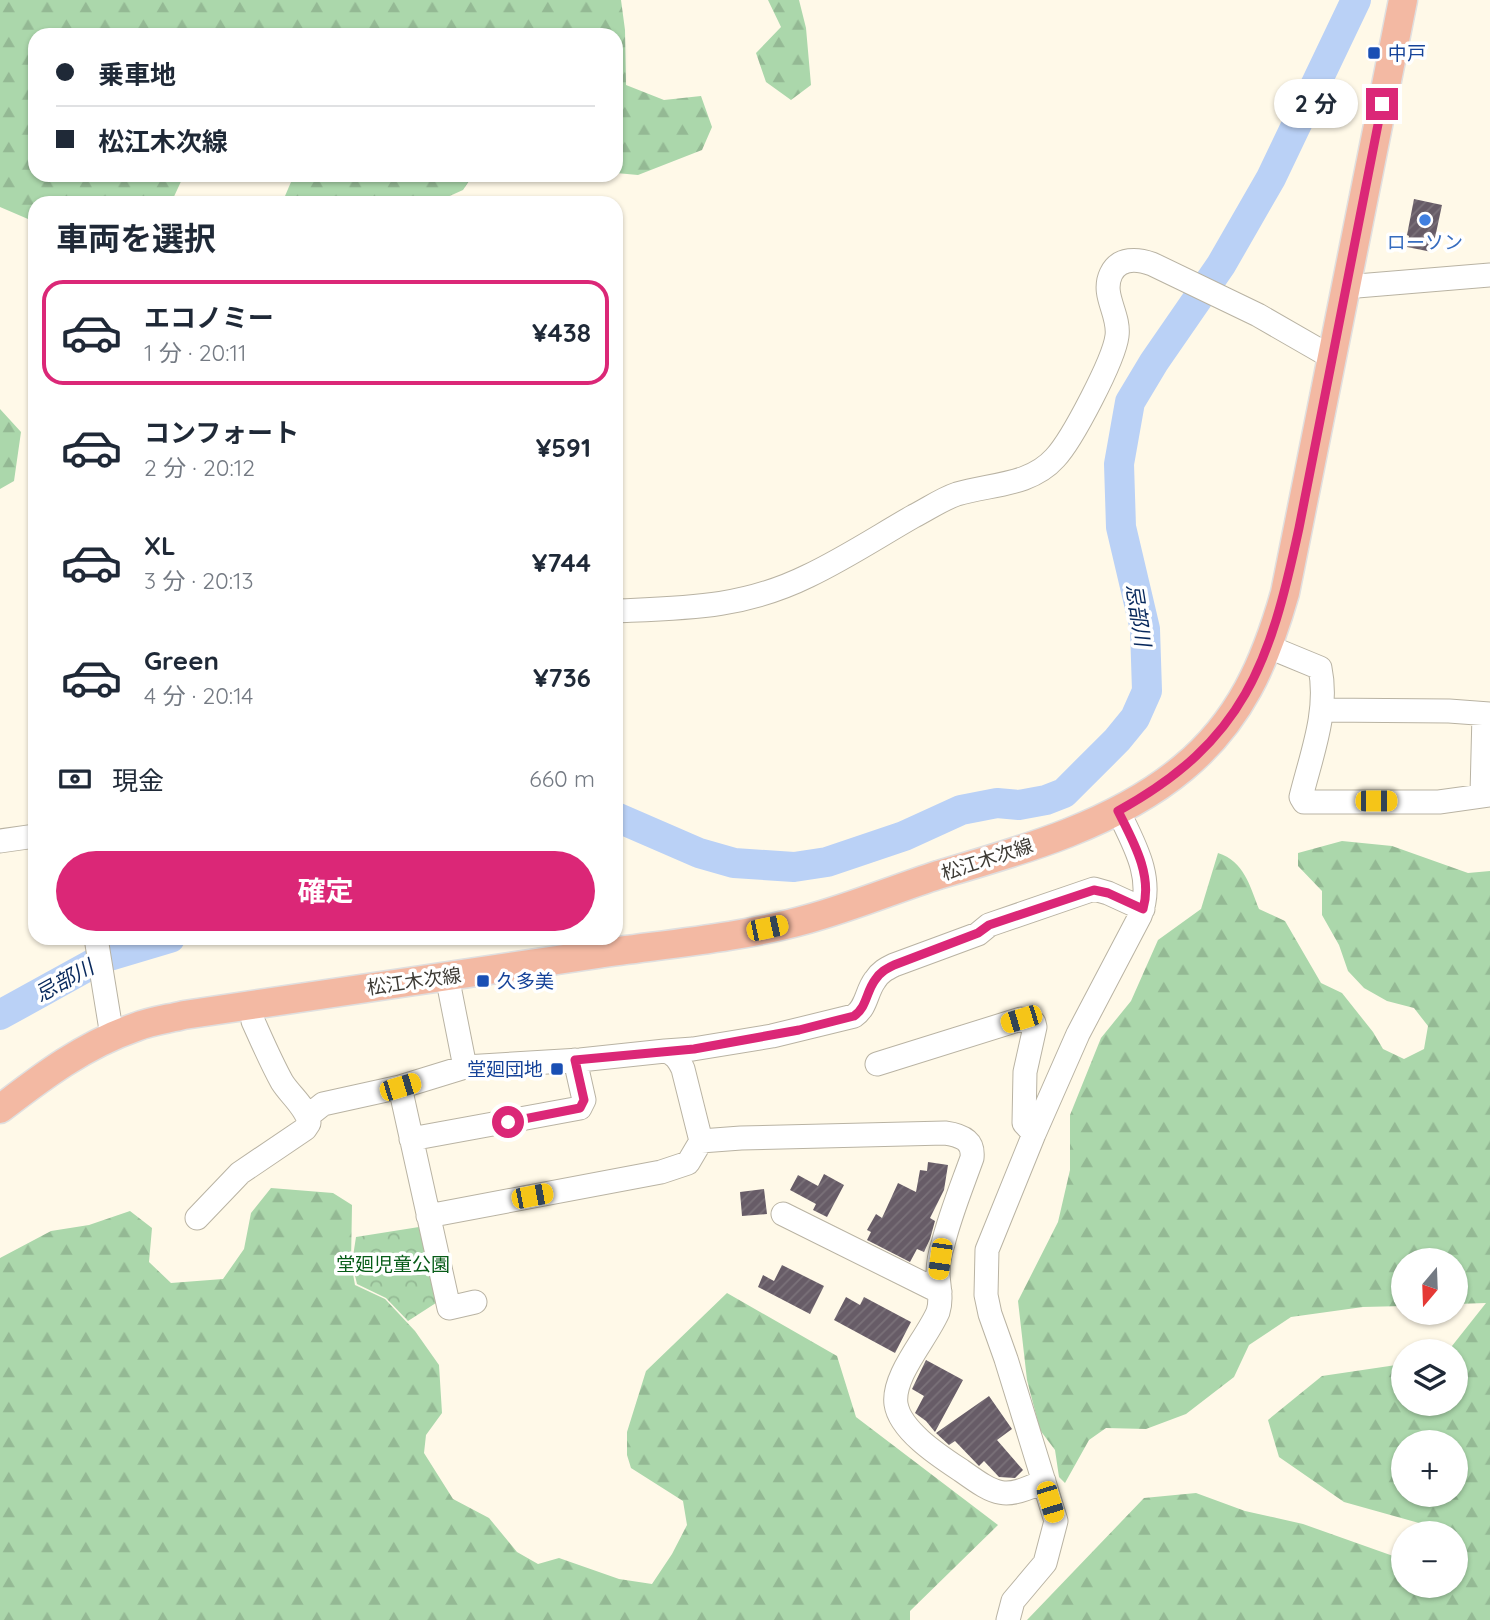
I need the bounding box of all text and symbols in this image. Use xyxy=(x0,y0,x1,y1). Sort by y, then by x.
place label: 中戸 xyxy=(1388,41,1426,65)
marker: 中戸 xyxy=(1366,45,1382,61)
text: 乗車地 xyxy=(98,58,176,91)
callout: 2 分 xyxy=(1274,80,1358,128)
route end xyxy=(1366,88,1398,120)
text: 2 分 xyxy=(1295,89,1337,118)
text: 松江木次線 xyxy=(98,125,228,158)
marker: ローソン xyxy=(1417,212,1433,228)
text: 車両を選択 xyxy=(56,218,216,258)
place label: ローソン xyxy=(1387,230,1463,254)
icon: car xyxy=(60,301,123,364)
text: エコノミー xyxy=(144,301,274,334)
text: ¥438 xyxy=(532,316,591,349)
text: 1 分 · 20:11 xyxy=(144,338,247,367)
icon: car xyxy=(60,416,123,479)
text: コンフォート xyxy=(144,416,299,449)
text: ¥591 xyxy=(536,431,591,464)
text: 2 分 · 20:12 xyxy=(144,453,255,482)
text: XL xyxy=(144,529,176,562)
icon: car xyxy=(60,531,123,594)
text: ¥744 xyxy=(532,546,591,579)
text: 3 分 · 20:13 xyxy=(144,566,254,595)
water label: 忌部川 xyxy=(1121,582,1157,650)
text: Green xyxy=(144,644,219,677)
icon: car xyxy=(60,646,123,709)
text: ¥736 xyxy=(533,661,591,694)
text: 4 分 · 20:14 xyxy=(144,681,253,710)
icon: cash xyxy=(56,760,94,798)
text: 現金 xyxy=(112,764,164,797)
text: 660 m xyxy=(529,764,595,793)
car xyxy=(1356,791,1398,812)
street label: 松江木次線 xyxy=(938,833,1036,885)
button: 確定 xyxy=(56,851,595,931)
car xyxy=(745,913,790,943)
water label: 忌部川 xyxy=(30,952,100,1007)
street label: 松江木次線 xyxy=(365,963,463,999)
place label: 久多美 xyxy=(497,969,554,993)
marker: 久多美 xyxy=(475,973,491,989)
car xyxy=(998,1003,1045,1035)
place label: 堂廻団地 xyxy=(467,1057,543,1081)
marker: 堂廻団地 xyxy=(549,1061,565,1077)
car xyxy=(377,1071,424,1103)
route start xyxy=(492,1106,524,1138)
car xyxy=(510,1182,555,1210)
car xyxy=(927,1237,954,1281)
north arrow xyxy=(1391,1248,1468,1325)
map controls xyxy=(1391,1248,1468,1598)
park label: 堂廻児童公園 xyxy=(336,1252,450,1276)
button: layers xyxy=(1391,1339,1468,1416)
button: + xyxy=(1391,1430,1468,1507)
car xyxy=(1034,1479,1067,1525)
button: − xyxy=(1391,1521,1468,1598)

